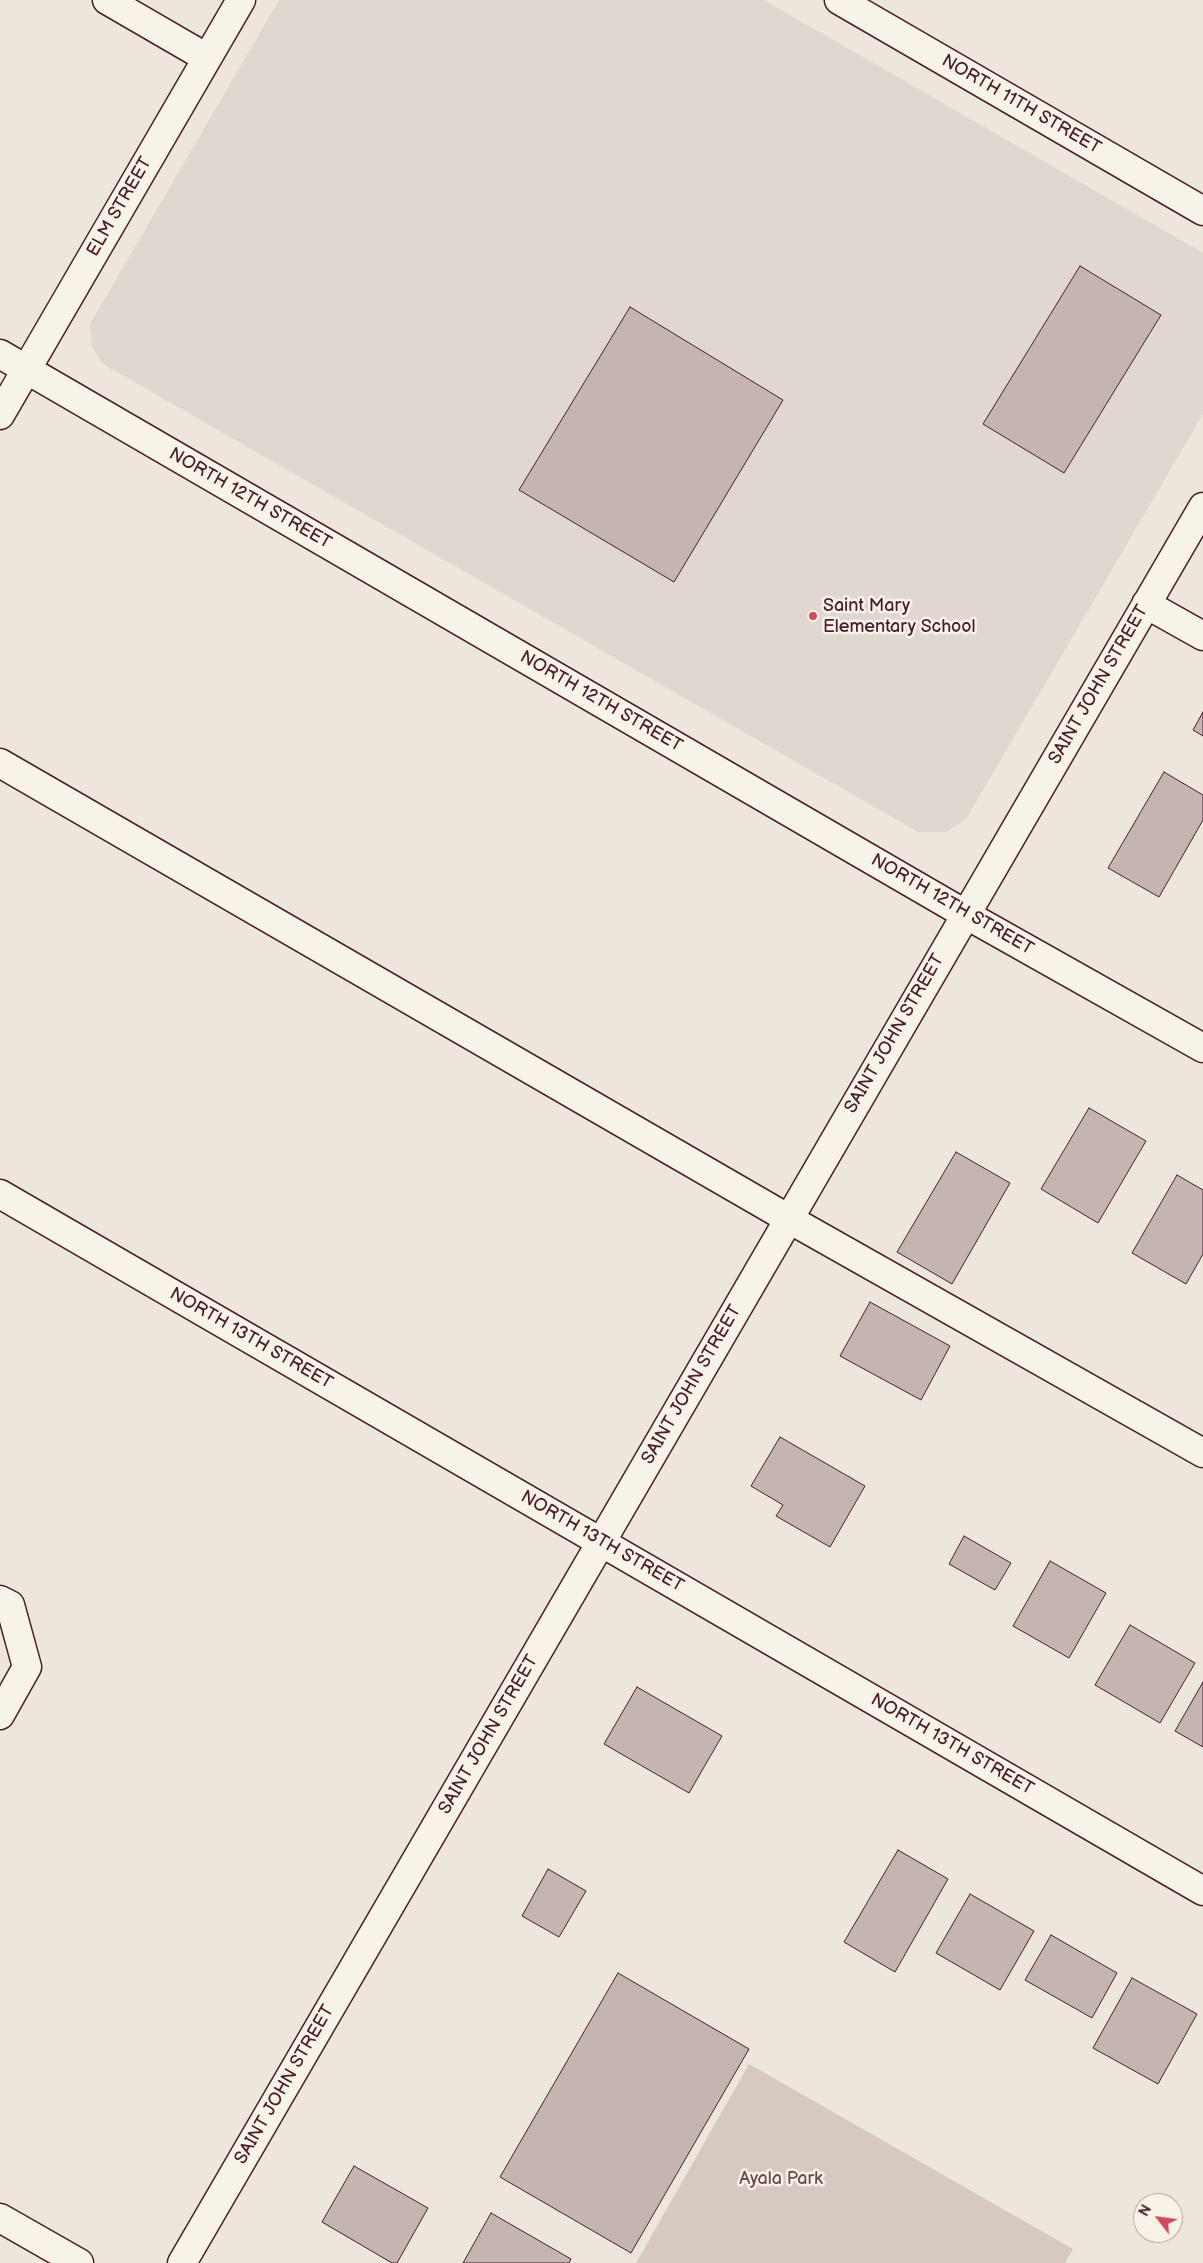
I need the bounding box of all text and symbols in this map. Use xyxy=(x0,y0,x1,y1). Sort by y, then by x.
street label: NORTH 11TH STREET xyxy=(937,51,1105,159)
street label: ELM STREET xyxy=(83,153,157,261)
street label: NORTH 12TH STREET xyxy=(165,444,335,554)
place label: Saint Mary Elementary School xyxy=(823,595,976,638)
street label: SAINT JOHN STREET xyxy=(1045,602,1153,768)
marker: Saint Mary Elementary School xyxy=(807,610,819,622)
street label: NORTH 12TH STREET xyxy=(516,647,686,757)
street label: NORTH 12TH STREET xyxy=(867,850,1037,960)
street label: SAINT JOHN STREET xyxy=(841,951,949,1117)
street label: NORTH 13TH STREET xyxy=(166,1284,336,1394)
street label: SAINT JOHN STREET xyxy=(638,1302,746,1468)
street label: NORTH 13TH STREET xyxy=(517,1487,687,1597)
street label: SAINT JOHN STREET xyxy=(435,1652,543,1818)
street label: NORTH 13TH STREET xyxy=(867,1690,1037,1800)
street label: SAINT JOHN STREET xyxy=(231,2002,339,2168)
park label: Ayala Park xyxy=(739,2168,823,2190)
north arrow xyxy=(1133,2193,1183,2243)
text: N xyxy=(1135,2202,1155,2220)

